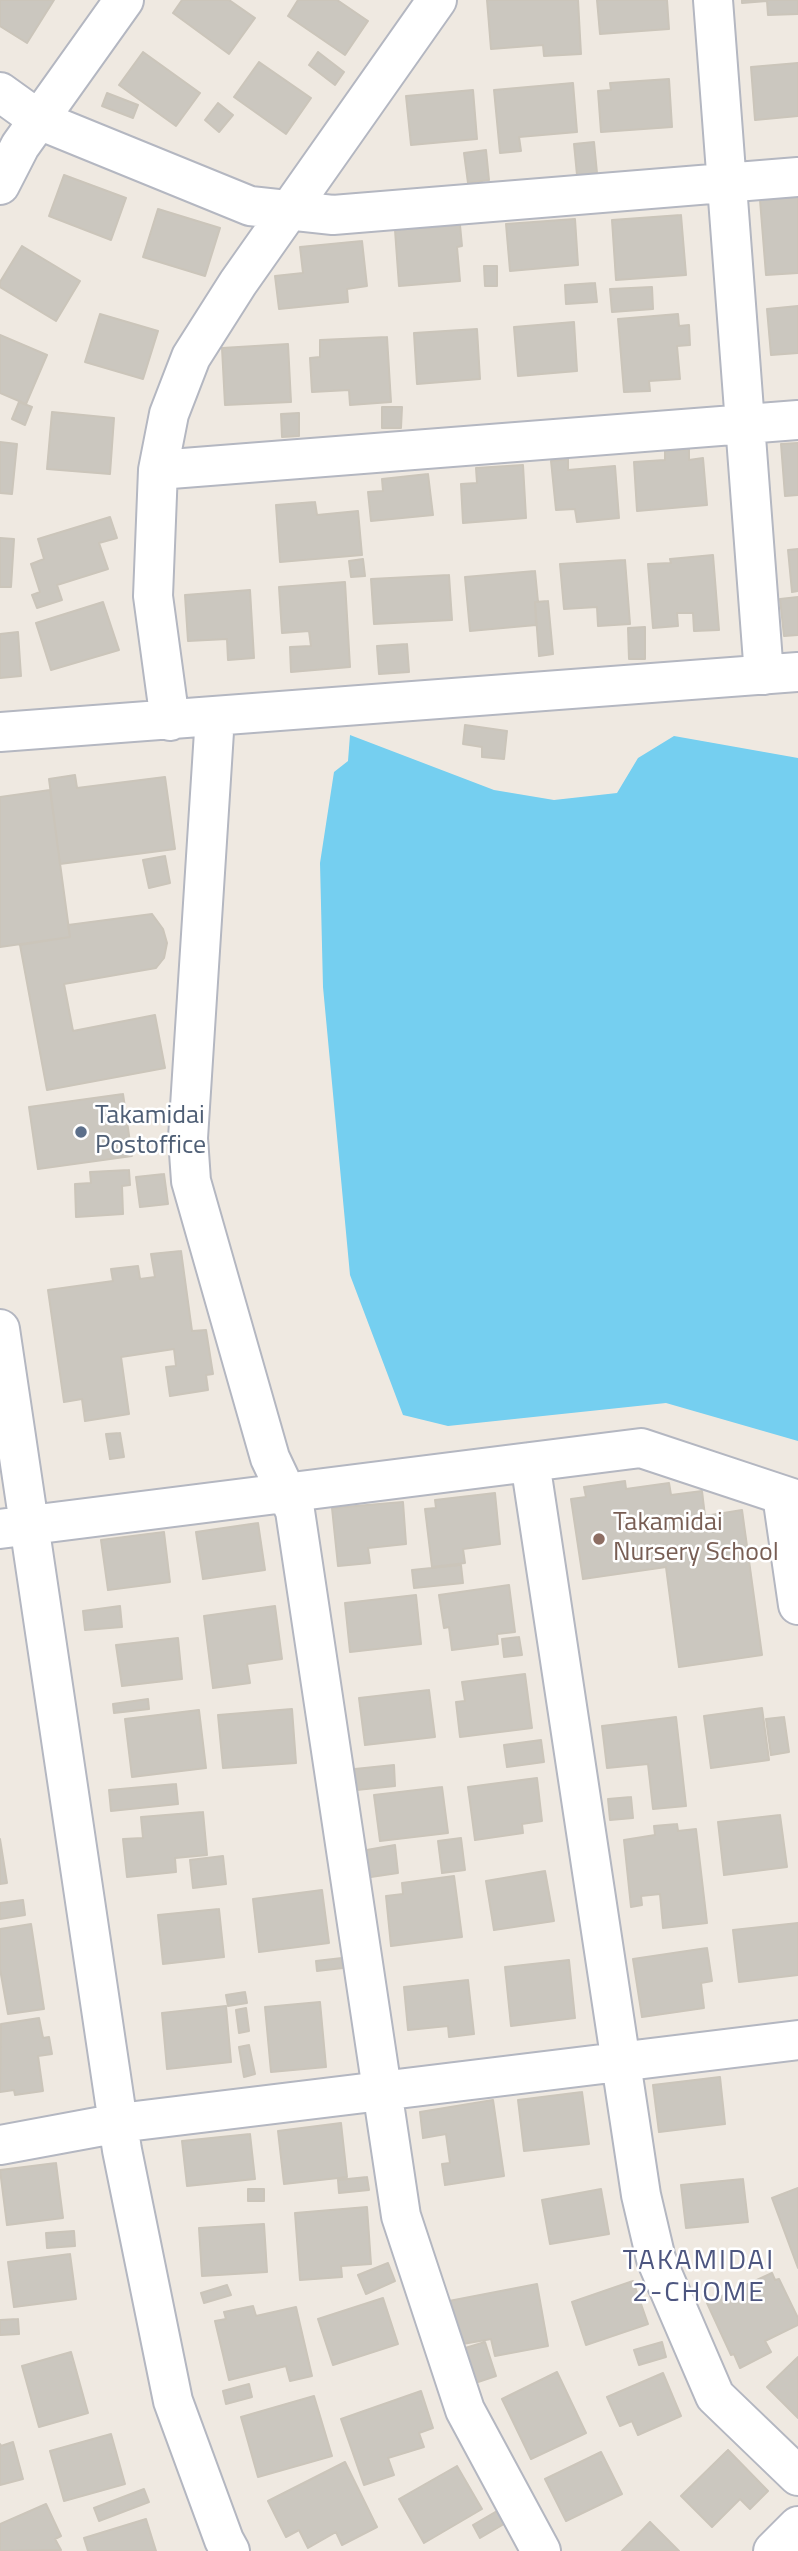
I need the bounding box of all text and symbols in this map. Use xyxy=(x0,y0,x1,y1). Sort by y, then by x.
place label: Takamidai Postoffice xyxy=(95,1101,206,1162)
marker: Takamidai Postoffice xyxy=(73,1124,89,1140)
place label: Takamidai Nursery School xyxy=(613,1508,779,1570)
marker: Takamidai Nursery School xyxy=(591,1531,607,1547)
district label: TAKAMIDAI 2-CHOME xyxy=(624,2245,774,2311)

